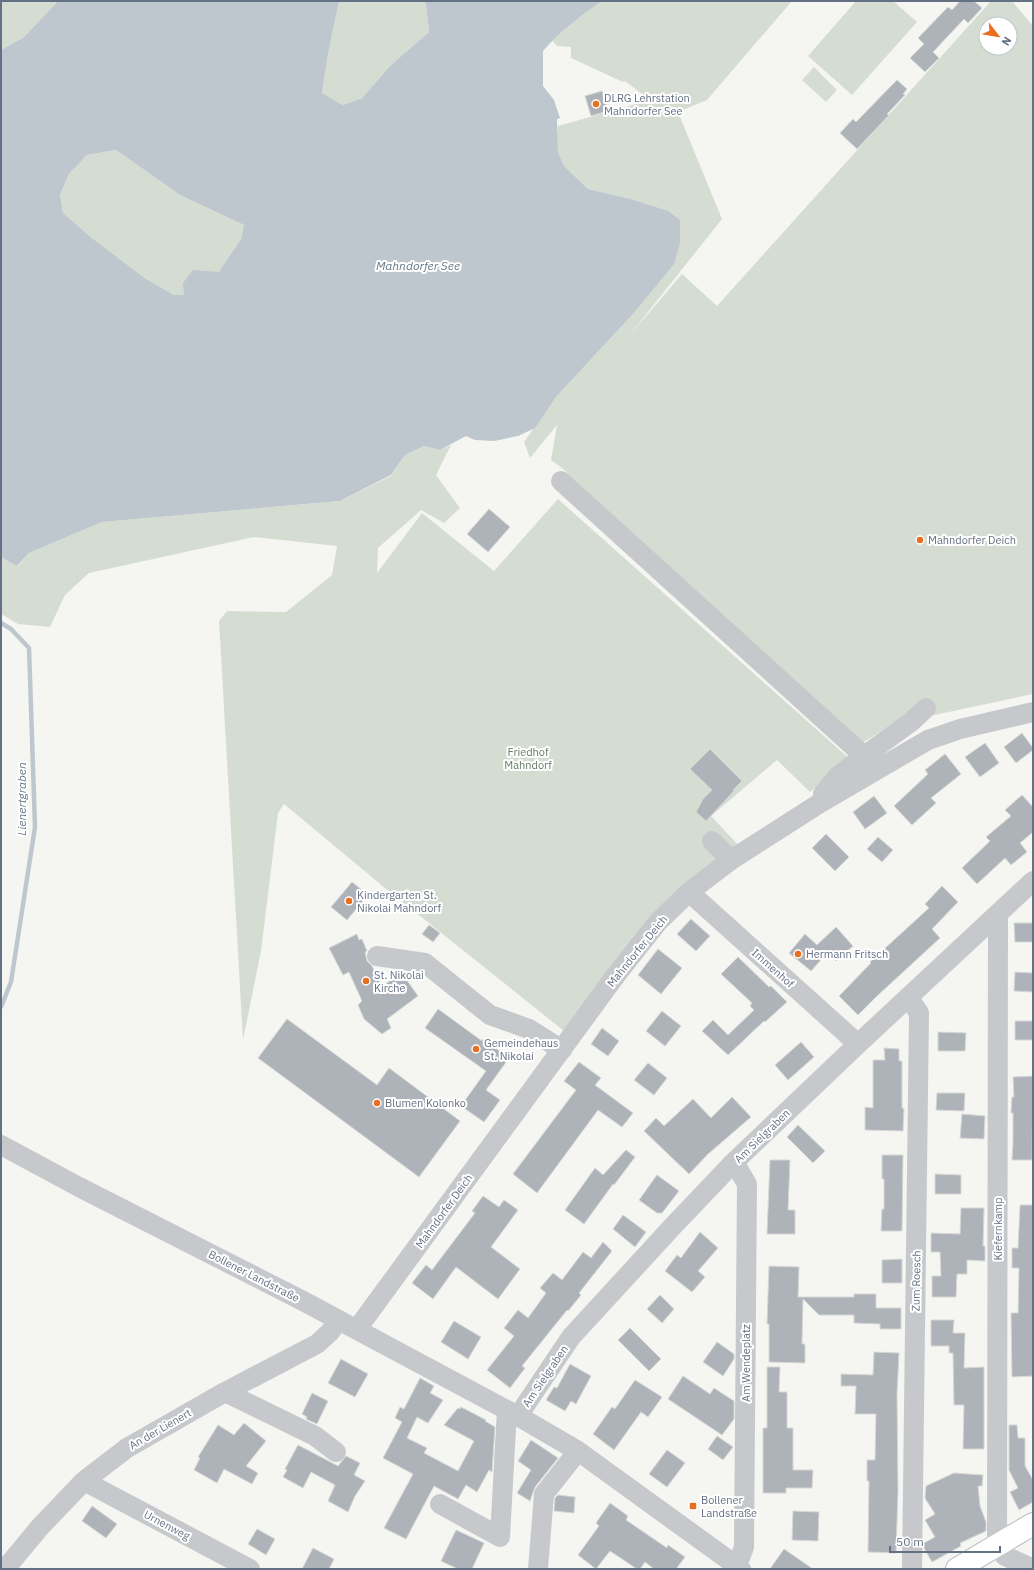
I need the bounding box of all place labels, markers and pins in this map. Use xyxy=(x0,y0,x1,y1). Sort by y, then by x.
place label: DLRG Lehrstation Mahndorfer See xyxy=(604,91,690,118)
marker: DLRG Lehrstation Mahndorfer See xyxy=(591,99,601,109)
place label: Mahndorfer Deich xyxy=(928,533,1016,547)
marker: Mahndorfer Deich xyxy=(915,535,925,545)
place label: Kindergarten St. Nikolai Mahndorf xyxy=(357,888,441,915)
marker: Kindergarten St. Nikolai Mahndorf xyxy=(344,896,354,906)
place label: Hermann Fritsch xyxy=(806,947,888,961)
marker: Hermann Fritsch xyxy=(793,949,803,959)
place label: St. Nikolai Kirche xyxy=(374,968,424,995)
marker: St. Nikolai Kirche xyxy=(361,976,371,986)
place label: Gemeindehaus St. Nikolai xyxy=(484,1036,558,1063)
marker: Gemeindehaus St. Nikolai xyxy=(471,1044,481,1054)
place label: Blumen Kolonko xyxy=(385,1096,466,1110)
marker: Blumen Kolonko xyxy=(372,1098,382,1108)
place label: Bollener Landstraße xyxy=(701,1493,757,1520)
marker: Bollener Landstraße xyxy=(688,1501,698,1511)

